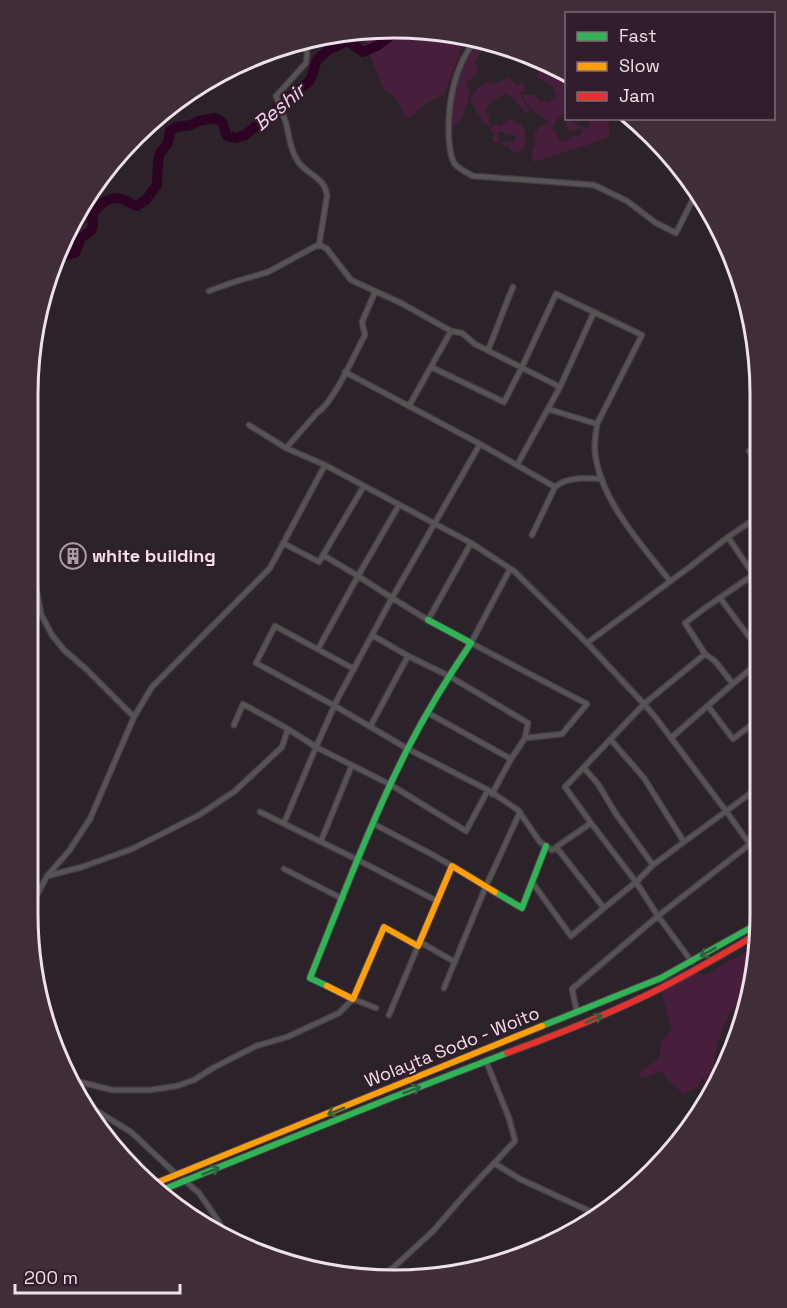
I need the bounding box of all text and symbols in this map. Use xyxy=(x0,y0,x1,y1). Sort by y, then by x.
legend xyxy=(565,12,775,120)
text: Fast xyxy=(619,24,656,47)
text: Slow xyxy=(619,54,660,77)
water label: Beshir xyxy=(248,76,312,136)
text: Jam xyxy=(619,84,655,107)
building icon: white building xyxy=(58,541,88,571)
place label: white building xyxy=(92,544,216,567)
one-way arrow xyxy=(700,946,717,958)
street label: Wolayta Sodo - Woito xyxy=(361,1001,543,1092)
one-way arrow xyxy=(584,1013,602,1024)
one-way arrow xyxy=(402,1084,421,1095)
one-way arrow xyxy=(327,1106,346,1117)
one-way arrow xyxy=(202,1165,220,1176)
scale bar xyxy=(15,1257,180,1295)
text: 200 m xyxy=(24,1266,78,1289)

